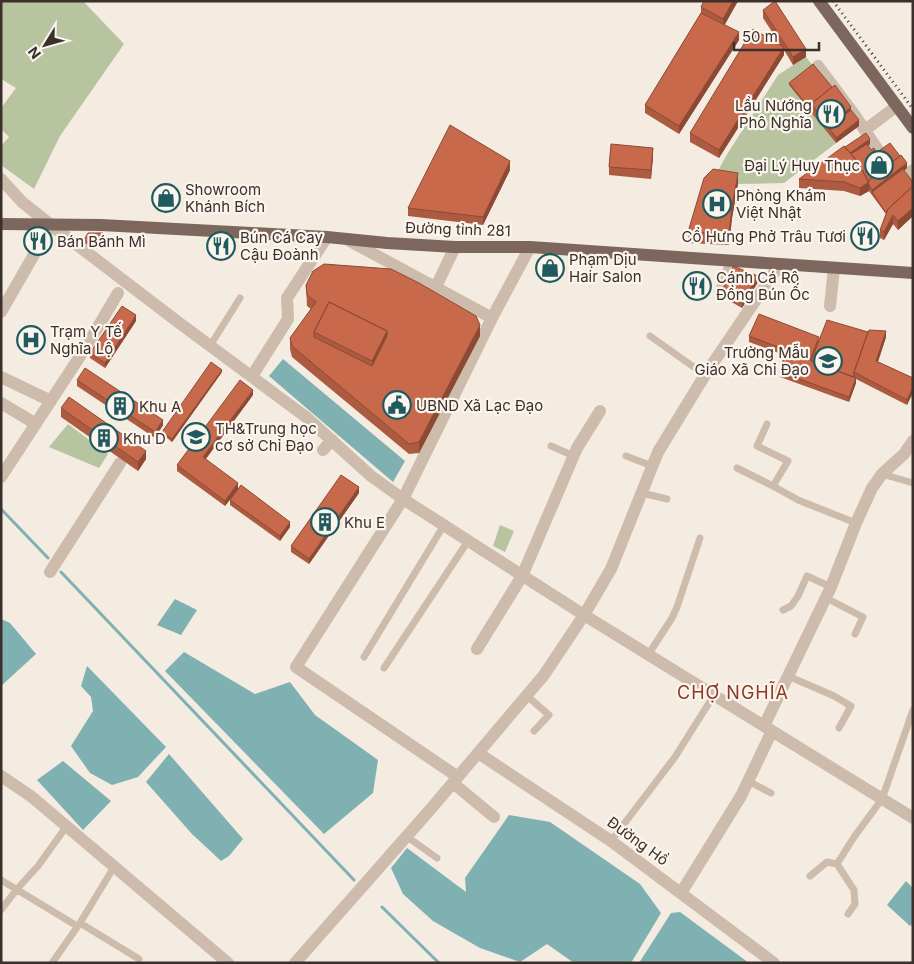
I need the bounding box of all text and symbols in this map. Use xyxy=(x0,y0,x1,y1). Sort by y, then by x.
north arrow xyxy=(20,20,70,70)
scale bar xyxy=(734,20,819,52)
text: 50 m xyxy=(742,27,778,46)
text: N xyxy=(24,44,44,63)
place label: Lẩu Nướng Phô Nghĩa xyxy=(735,96,812,132)
restaurant icon: Lẩu Nướng Phô Nghĩa xyxy=(816,99,846,129)
shop icon: Đại Lý Huy Thục xyxy=(864,150,894,180)
place label: Đại Lý Huy Thục xyxy=(744,156,860,175)
place label: Showroom Khánh Bích xyxy=(185,180,265,216)
shop icon: Showroom Khánh Bích xyxy=(151,183,181,213)
place label: Phòng Khám Việt Nhật xyxy=(736,186,826,222)
hospital icon: Phòng Khám Việt Nhật xyxy=(702,189,732,219)
street label: Đường tỉnh 281 xyxy=(405,218,511,240)
restaurant icon: Cồ Hưng Phở Trâu Tươi xyxy=(850,221,880,251)
restaurant icon: Bán Bánh Mì xyxy=(23,226,53,256)
place label: Cồ Hưng Phở Trâu Tươi xyxy=(682,227,846,246)
place label: Bún Cá Cay Cậu Đoành xyxy=(240,228,324,264)
restaurant icon: Bún Cá Cay Cậu Đoành xyxy=(206,231,236,261)
place label: Bán Bánh Mì xyxy=(57,232,146,251)
place label: Phạm Dịu Hair Salon xyxy=(569,250,642,286)
shop icon: Phạm Dịu Hair Salon xyxy=(535,253,565,283)
place label: Cánh Cá Rô Đồng Bún Ốc xyxy=(716,268,810,304)
restaurant icon: Cánh Cá Rô Đồng Bún Ốc xyxy=(682,271,712,301)
place label: Trạm Y Tế Nghĩa Lộ xyxy=(50,322,122,358)
hospital icon: Trạm Y Tế Nghĩa Lộ xyxy=(16,325,46,355)
place label: Trường Mẫu Giáo Xã Chỉ Đạo xyxy=(695,343,809,379)
school or university icon: Trường Mẫu Giáo Xã Chỉ Đạo xyxy=(813,346,843,376)
public building icon: UBND Xã Lạc Đạo xyxy=(382,390,412,420)
building icon: Khu A xyxy=(105,391,135,421)
place label: UBND Xã Lạc Đạo xyxy=(416,396,543,415)
place label: Khu A xyxy=(139,397,181,416)
place label: TH&Trung học cơ sở Chỉ Đạo xyxy=(215,419,317,455)
school or university icon: TH&Trung học cơ sở Chỉ Đạo xyxy=(181,422,211,452)
building icon: Khu D xyxy=(89,423,119,453)
place label: Khu D xyxy=(123,429,166,448)
building icon: Khu E xyxy=(310,507,340,537)
place label: Khu E xyxy=(344,513,385,532)
district label: CHỢ NGHĨA xyxy=(677,681,789,703)
street label: Đường Hồ xyxy=(604,812,672,870)

